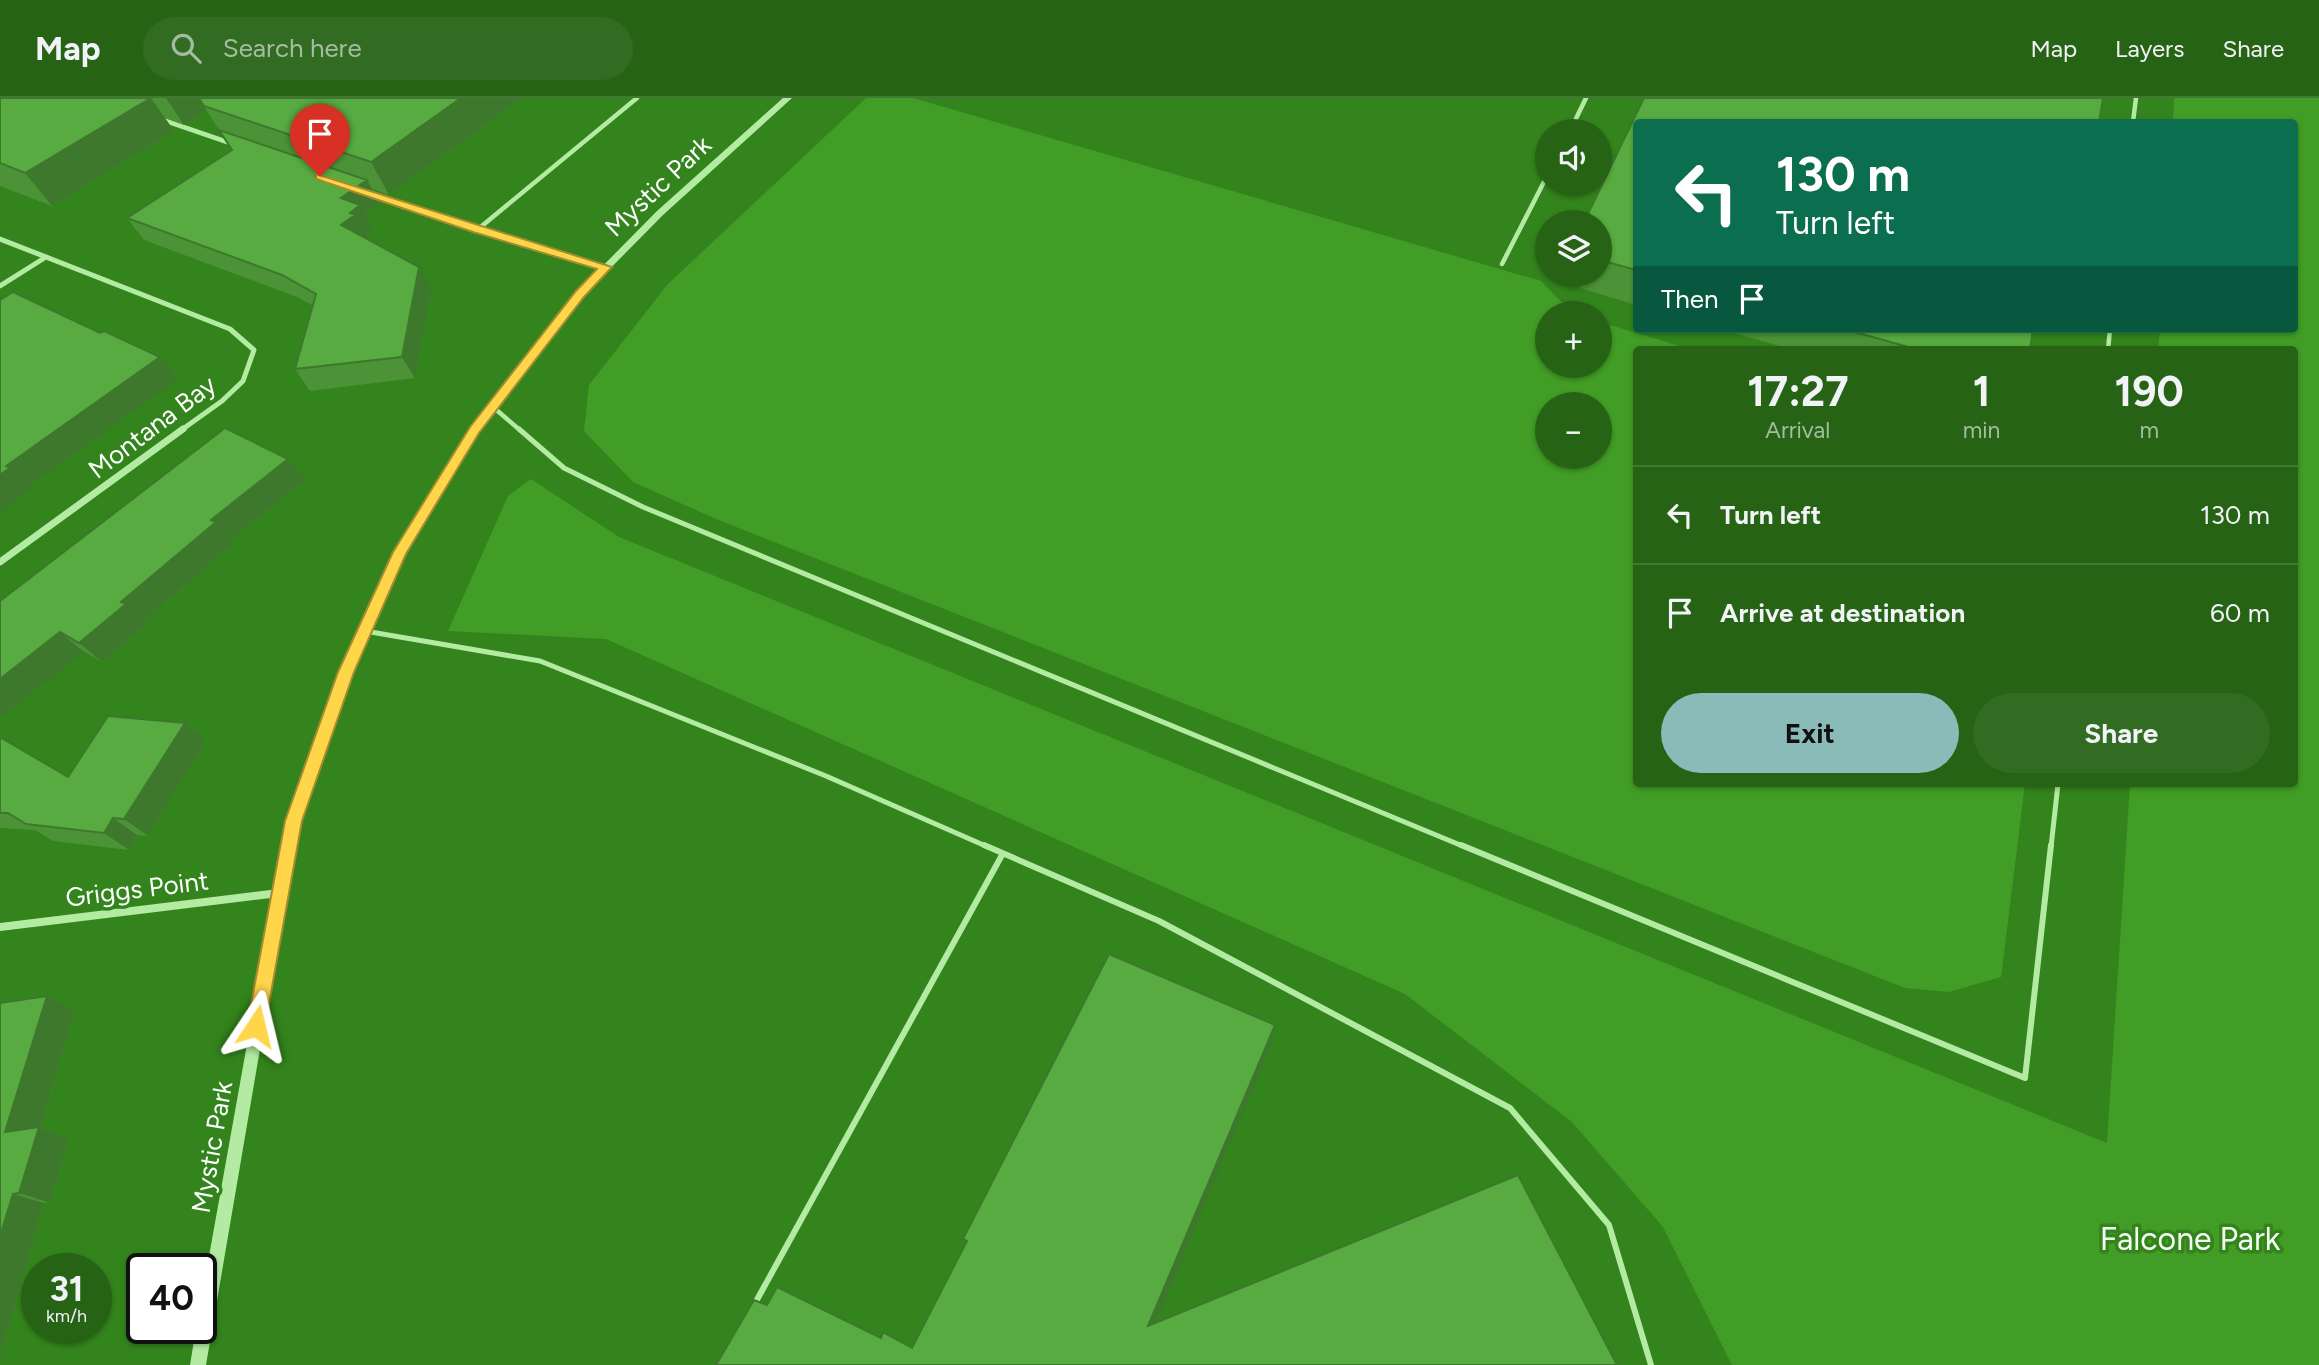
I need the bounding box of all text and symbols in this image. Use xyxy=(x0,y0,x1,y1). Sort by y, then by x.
search box xyxy=(143,17,633,80)
text: Map xyxy=(35,29,101,68)
icon: search xyxy=(167,29,205,67)
text: Search here xyxy=(223,32,362,64)
text: Map xyxy=(2030,34,2077,63)
text: Layers xyxy=(2115,34,2184,63)
text: Share xyxy=(2222,34,2284,63)
pin xyxy=(290,104,350,176)
icon: arrive xyxy=(301,115,339,153)
map controls xyxy=(1535,119,1612,469)
button: sound xyxy=(1535,119,1612,196)
street label: Mystic Park xyxy=(598,128,718,243)
text: 130 m xyxy=(1776,144,1910,203)
icon: left xyxy=(1661,147,1752,238)
text: Turn left xyxy=(1776,204,1895,242)
button: layers xyxy=(1535,210,1612,287)
icon: arrive xyxy=(1733,280,1771,318)
text: Then xyxy=(1661,283,1719,315)
button: + xyxy=(1535,301,1612,378)
text: 17:27 xyxy=(1747,366,1849,417)
text: 1 xyxy=(1973,366,1990,417)
text: 190 xyxy=(2115,366,2184,417)
street label: Montana Bay xyxy=(82,368,222,485)
button: − xyxy=(1535,392,1612,469)
text: Arrival xyxy=(1765,416,1830,444)
text: min xyxy=(1963,416,2000,444)
text: m xyxy=(2139,416,2159,444)
icon: left xyxy=(1661,496,1699,534)
text: Turn left xyxy=(1720,499,1821,531)
text: 130 m xyxy=(2200,499,2270,531)
icon: arrive xyxy=(1661,594,1699,632)
text: Arrive at destination xyxy=(1720,597,1965,629)
text: 60 m xyxy=(2210,597,2270,629)
button: Exit xyxy=(1661,693,1959,773)
button: Share xyxy=(1973,693,2270,773)
street label: Griggs Point xyxy=(64,864,211,914)
position arrow xyxy=(219,989,293,1063)
street label: Mystic Park xyxy=(185,1078,239,1216)
park label: Falcone Park xyxy=(2100,1220,2281,1258)
speed limit sign: 40 xyxy=(126,1253,217,1344)
text: 31 xyxy=(49,1268,84,1310)
text: km/h xyxy=(46,1305,87,1327)

